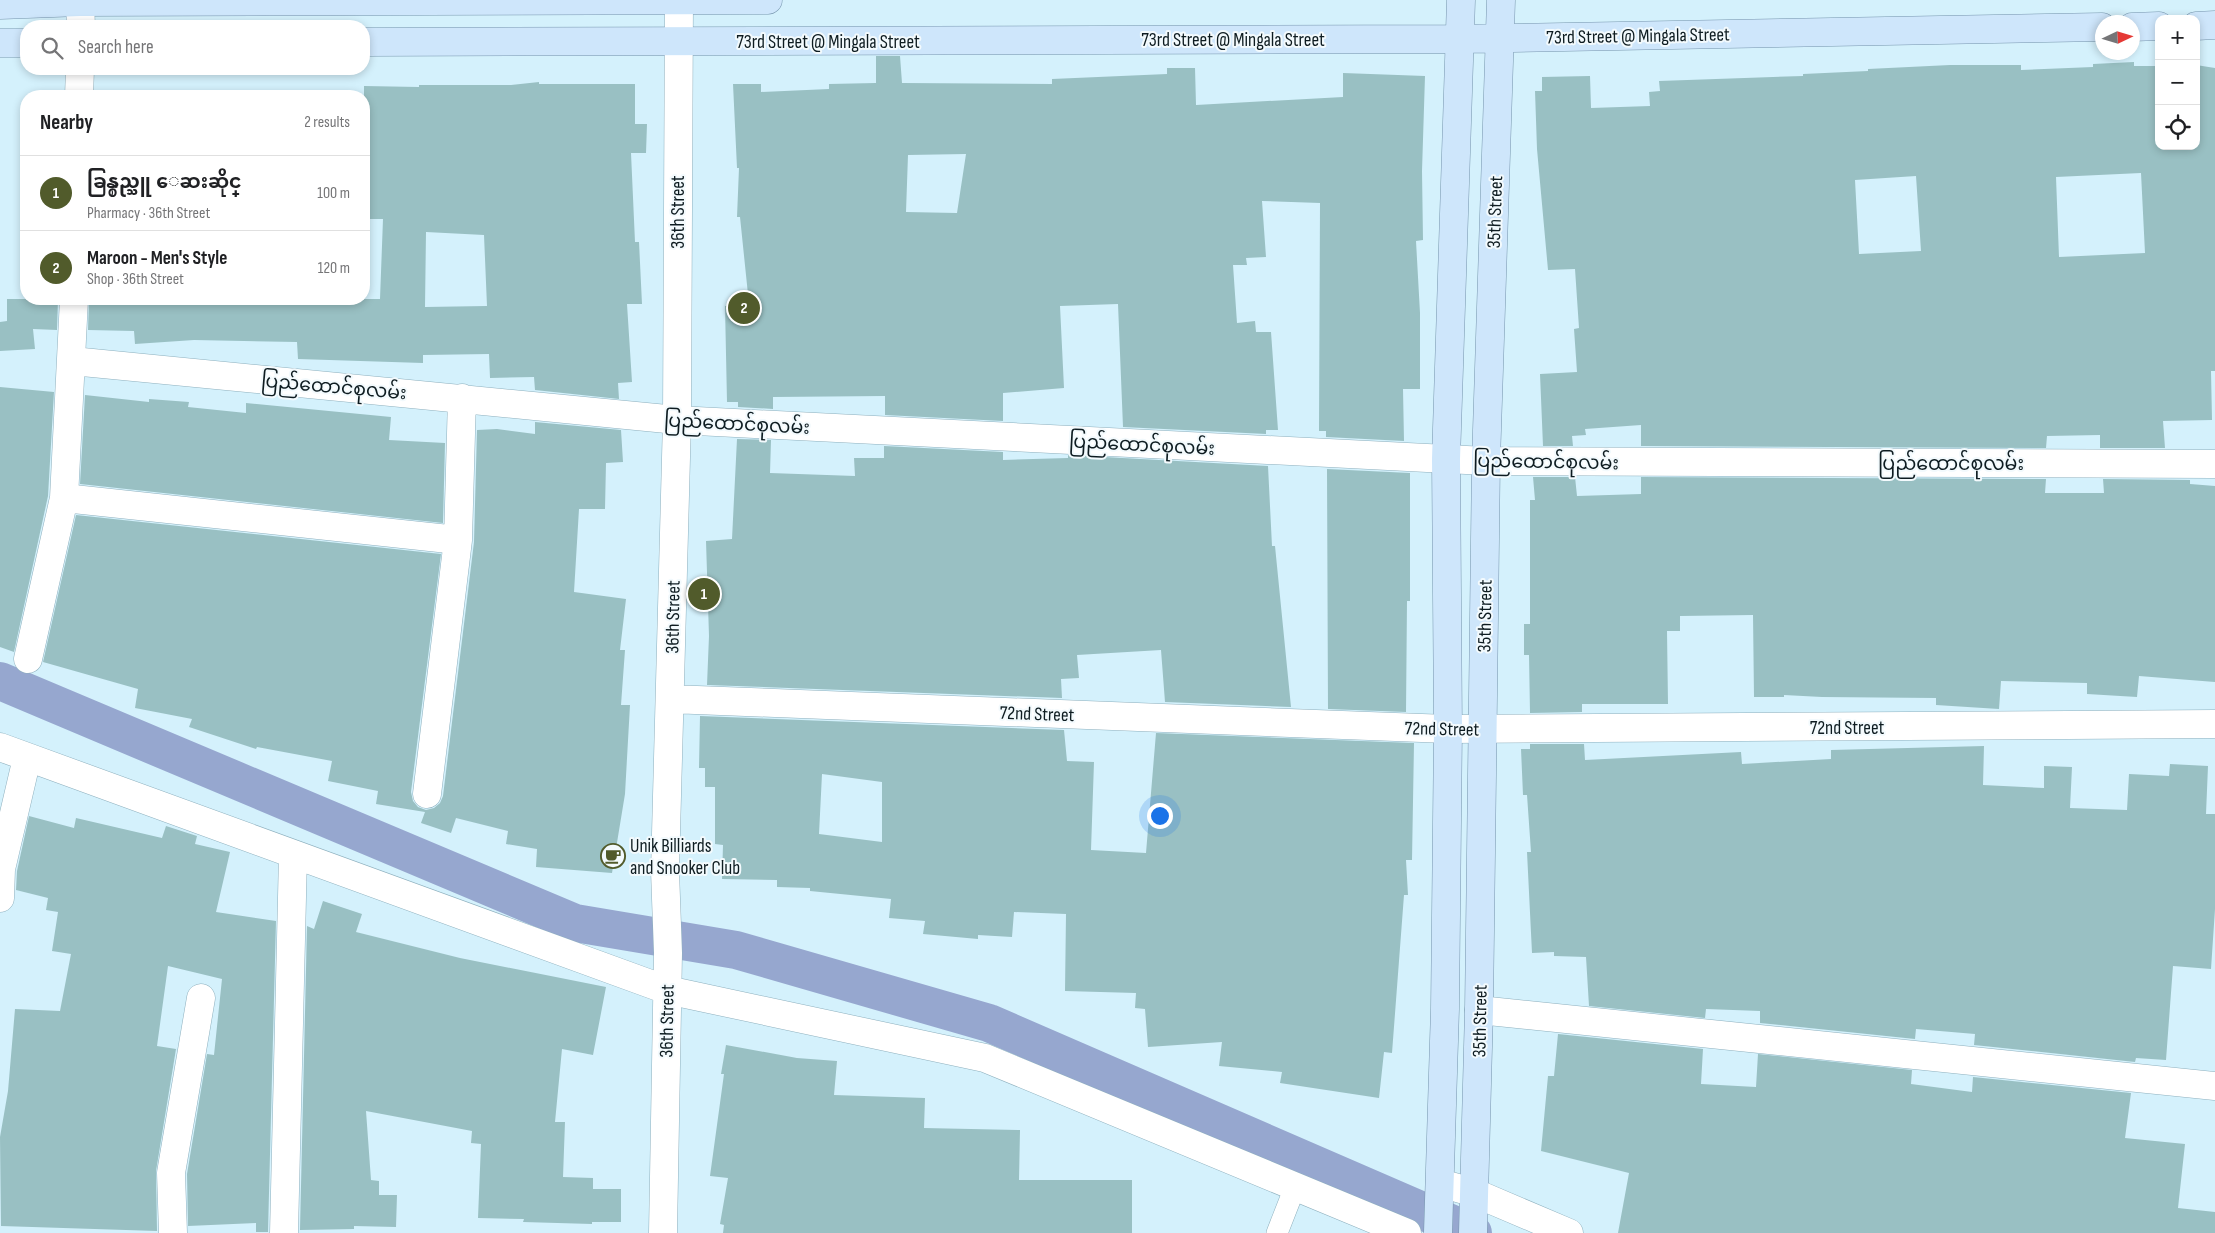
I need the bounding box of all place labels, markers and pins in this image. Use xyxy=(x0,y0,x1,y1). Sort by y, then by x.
pin: 2 xyxy=(728,289,760,327)
pin: 1 xyxy=(688,575,720,613)
place label: Unik Billiards and Snooker Club xyxy=(630,835,740,880)
cafe icon: Unik Billiards and Snooker Club xyxy=(600,843,626,869)

